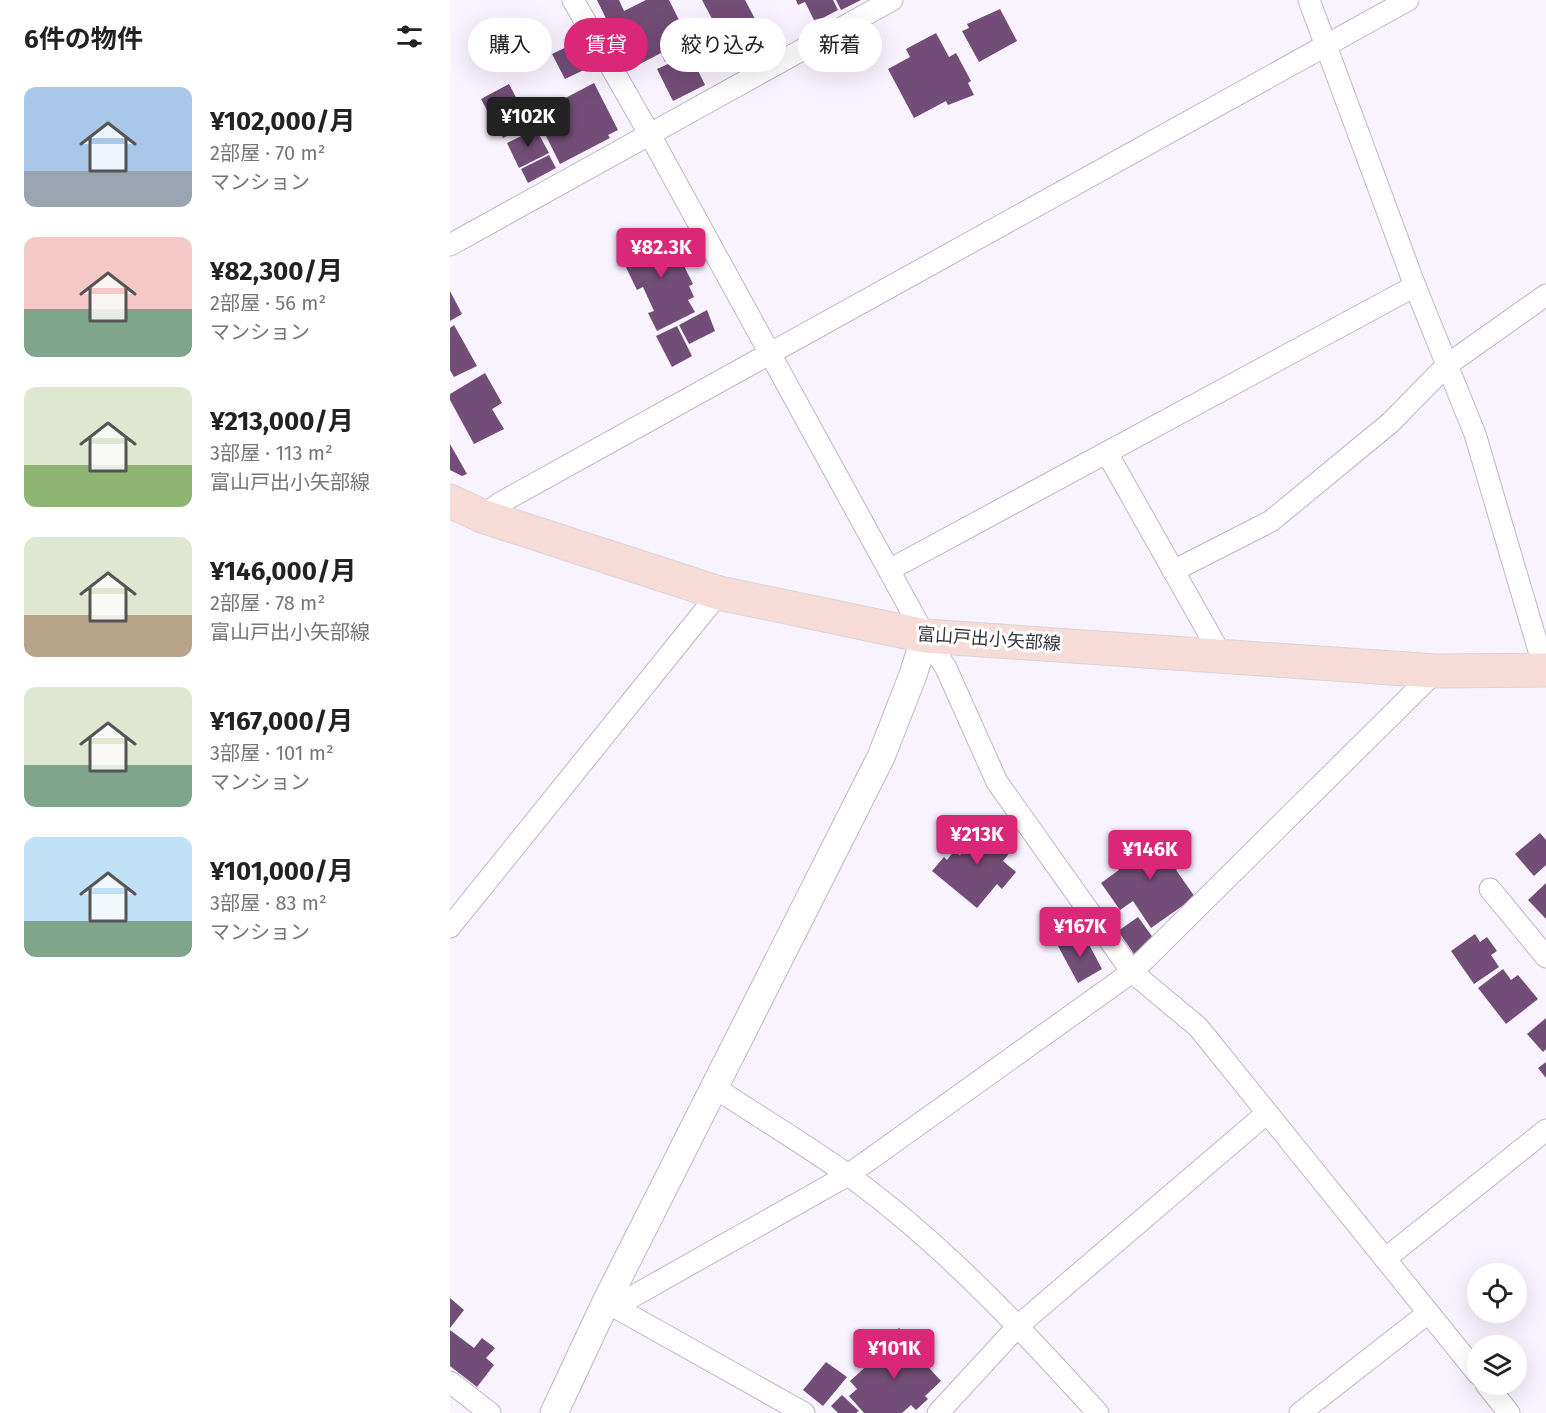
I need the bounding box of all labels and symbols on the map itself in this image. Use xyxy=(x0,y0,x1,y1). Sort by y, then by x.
pin: ¥102K xyxy=(486,97,570,148)
pin: ¥82.3K xyxy=(612,228,710,279)
street label: 富山戸出小矢部線 xyxy=(916,623,1062,655)
pin: ¥213K xyxy=(935,815,1019,866)
pin: ¥146K xyxy=(1108,830,1192,881)
pin: ¥167K xyxy=(1038,907,1122,958)
pin: ¥101K xyxy=(852,1329,936,1380)

